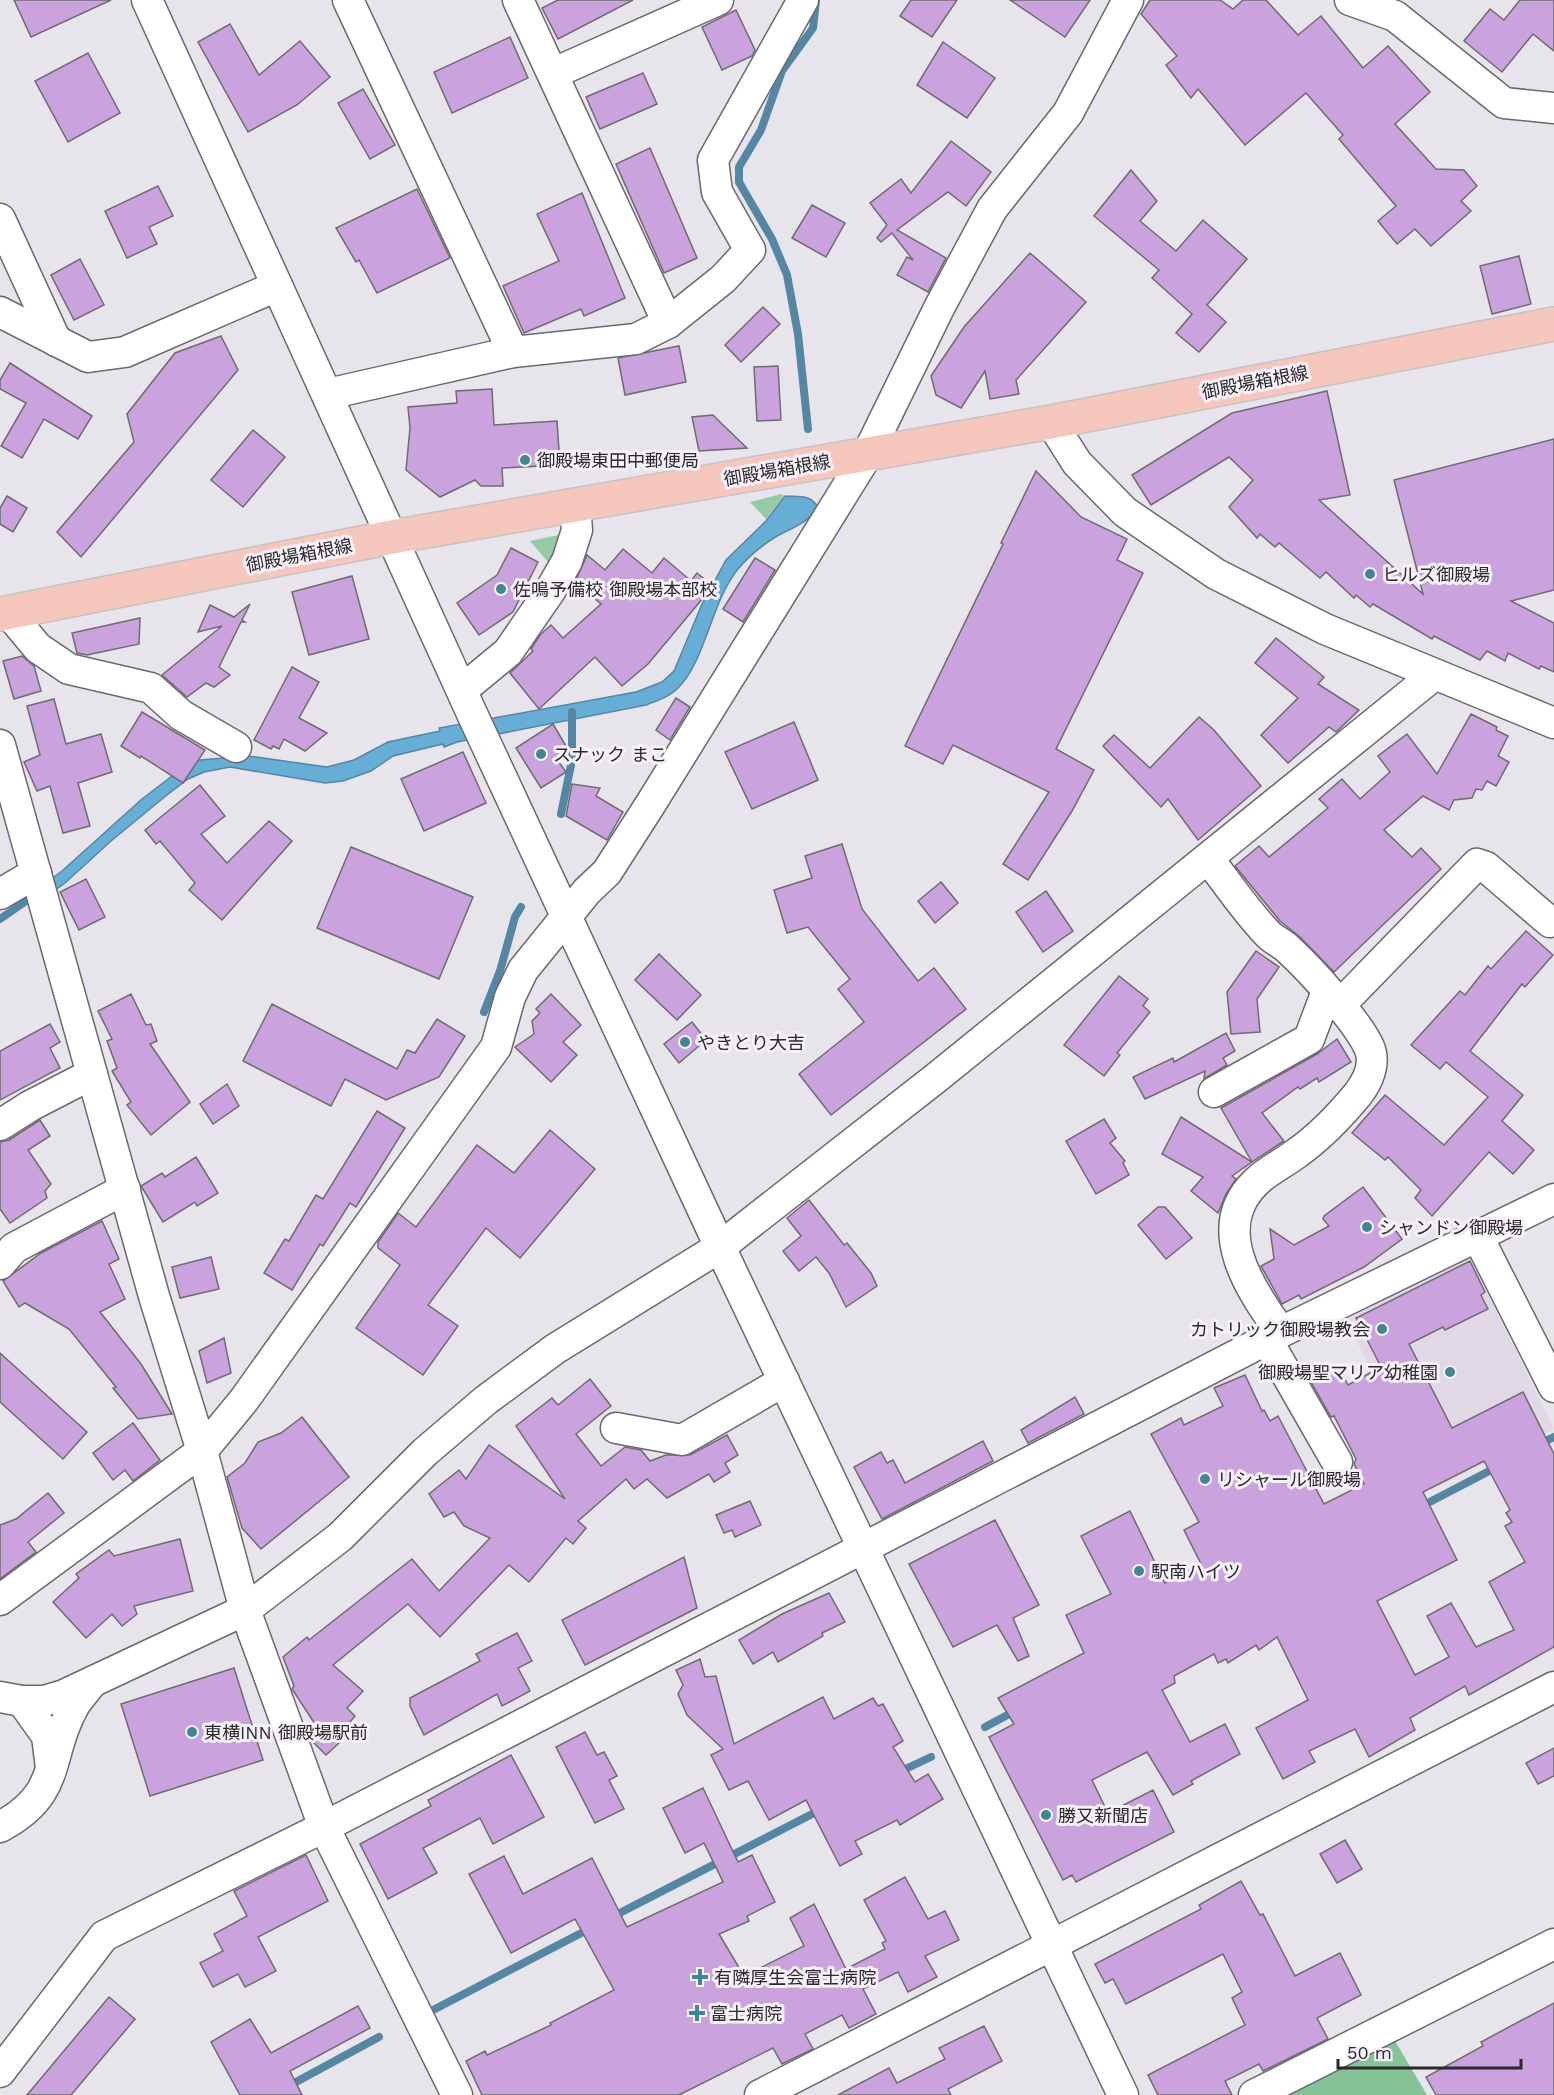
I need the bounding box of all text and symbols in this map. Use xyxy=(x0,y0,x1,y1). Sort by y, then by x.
street label: 御殿場箱根線 xyxy=(1200,361,1310,403)
place label: 御殿場東田中郵便局 xyxy=(537,450,699,471)
street label: 御殿場箱根線 xyxy=(722,450,832,490)
marker: 御殿場東田中郵便局 xyxy=(518,453,532,467)
street label: 御殿場箱根線 xyxy=(244,534,354,576)
place label: ヒルズ御殿場 xyxy=(1382,564,1490,585)
marker: ヒルズ御殿場 xyxy=(1363,567,1377,581)
place label: 佐鳴予備校 御殿場本部校 xyxy=(513,579,717,600)
marker: 佐鳴予備校 御殿場本部校 xyxy=(494,582,508,596)
place label: スナック まこ xyxy=(553,744,667,765)
marker: スナック まこ xyxy=(534,747,548,761)
place label: やきとり大吉 xyxy=(697,1032,805,1053)
marker: やきとり大吉 xyxy=(678,1035,692,1049)
place label: シャンドン御殿場 xyxy=(1379,1217,1523,1238)
marker: シャンドン御殿場 xyxy=(1360,1220,1374,1234)
place label: カトリック御殿場教会 xyxy=(1190,1319,1370,1340)
marker: カトリック御殿場教会 xyxy=(1375,1322,1389,1336)
place label: 御殿場聖マリア幼稚園 xyxy=(1258,1362,1438,1383)
marker: 御殿場聖マリア幼稚園 xyxy=(1443,1365,1457,1379)
place label: リシャール御殿場 xyxy=(1217,1469,1361,1490)
marker: リシャール御殿場 xyxy=(1198,1472,1212,1486)
place label: 駅南ハイツ xyxy=(1151,1561,1241,1582)
marker: 駅南ハイツ xyxy=(1132,1564,1146,1578)
place label: 東横INN 御殿場駅前 xyxy=(204,1722,368,1743)
marker: 東横INN 御殿場駅前 xyxy=(185,1725,199,1739)
place label: 勝又新聞店 xyxy=(1058,1805,1148,1826)
marker: 勝又新聞店 xyxy=(1039,1808,1053,1822)
place label: 有隣厚生会富士病院 xyxy=(714,1967,876,1988)
marker: 有隣厚生会富士病院 xyxy=(691,1968,709,1986)
place label: 富士病院 xyxy=(710,2003,782,2024)
marker: 富士病院 xyxy=(688,2004,706,2022)
scale bar xyxy=(1338,2032,1521,2070)
text: 50 m xyxy=(1347,2042,1392,2063)

